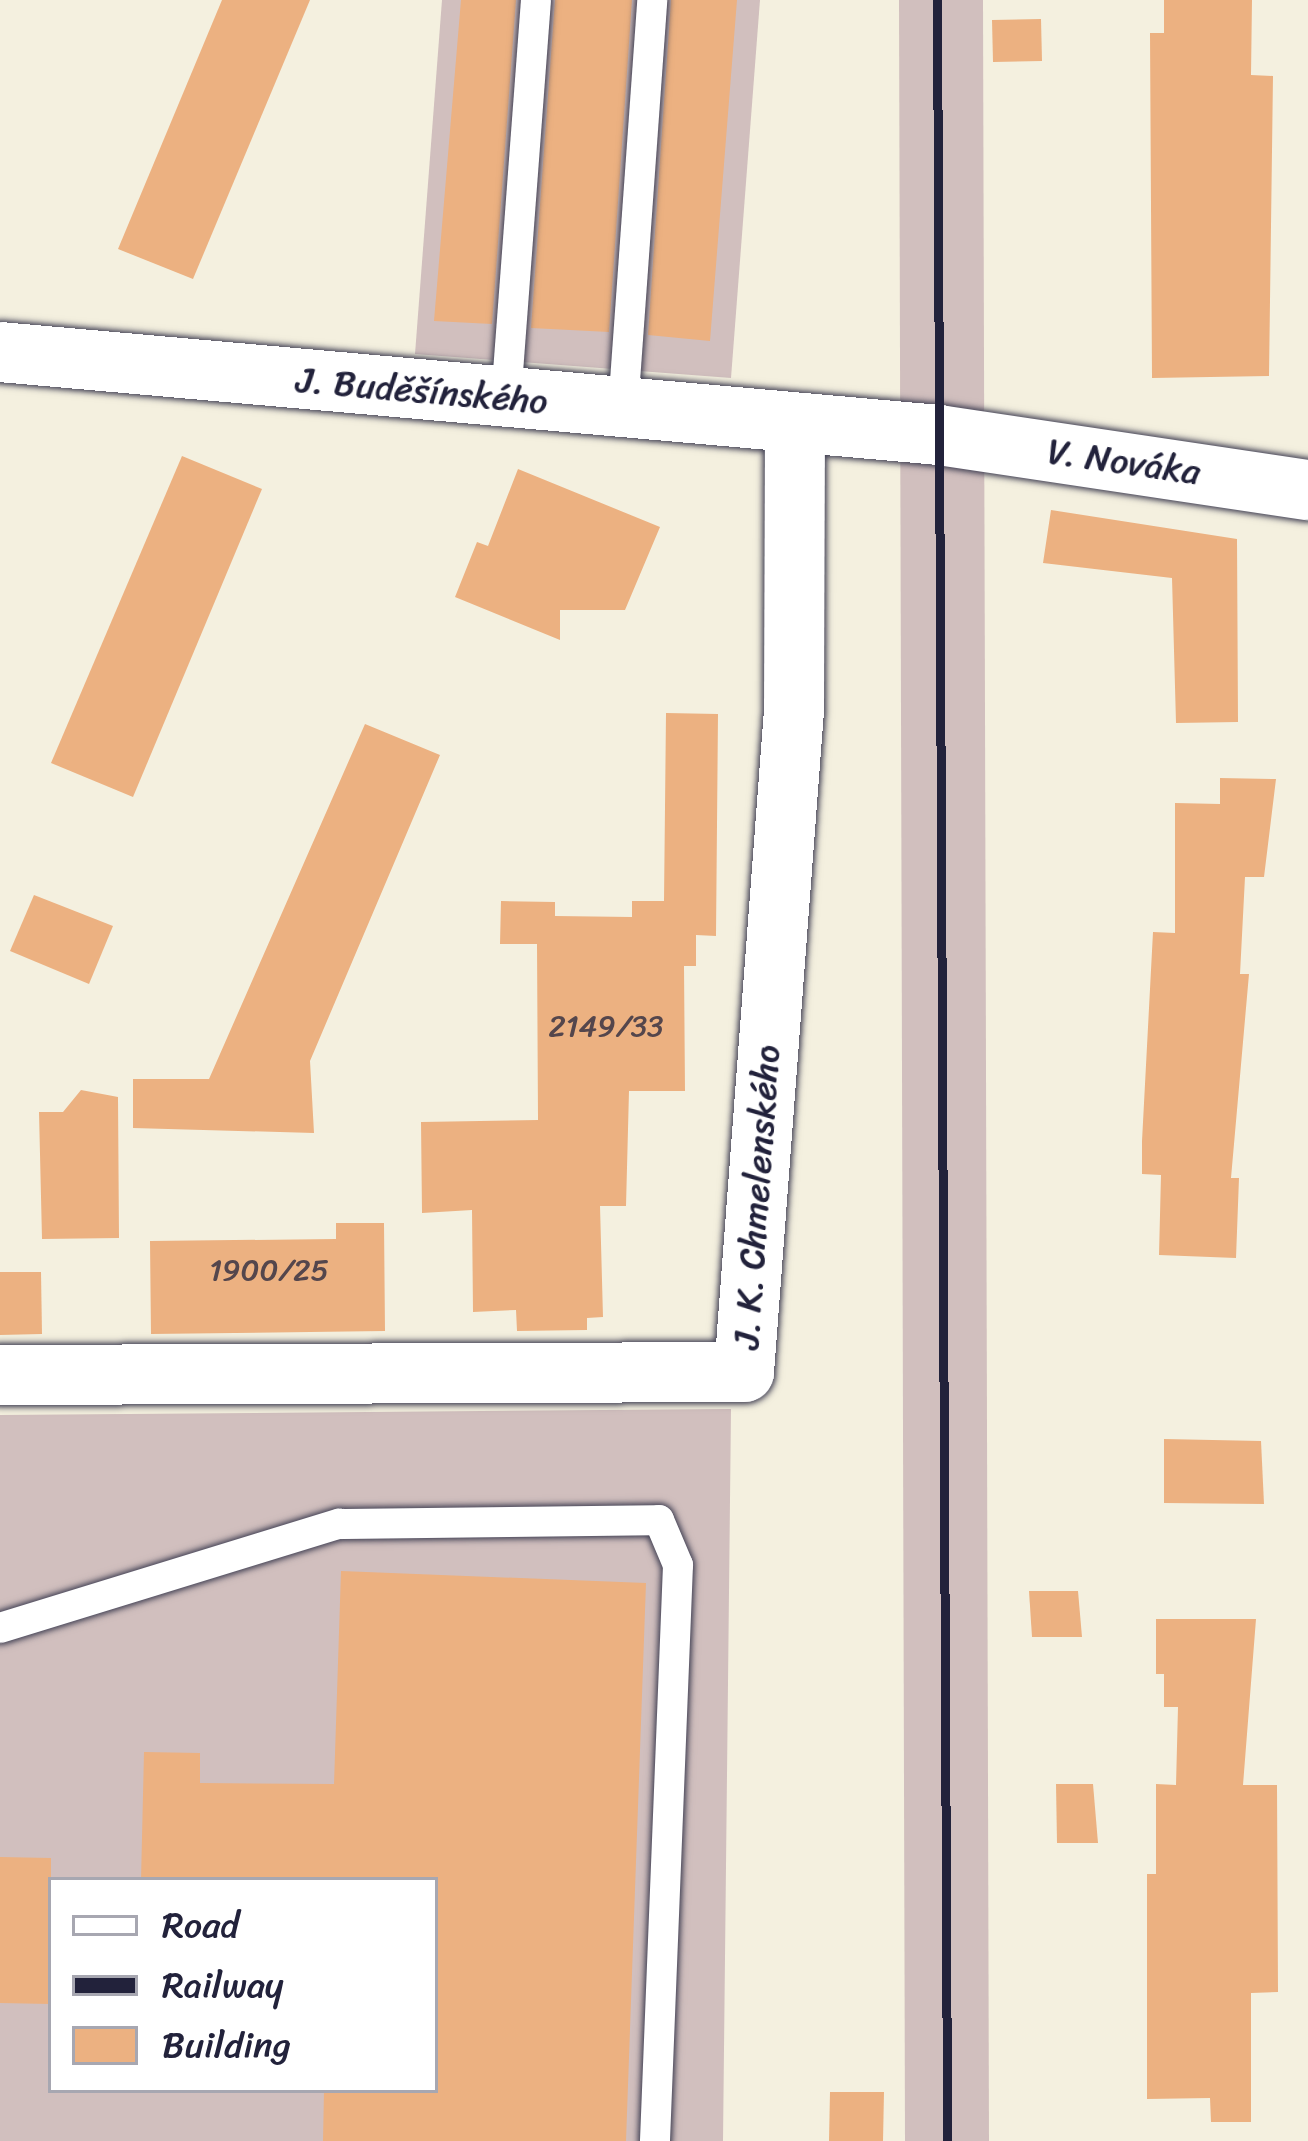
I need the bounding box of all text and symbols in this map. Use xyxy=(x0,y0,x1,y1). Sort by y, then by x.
street label: J. Buděšínského xyxy=(295,358,549,424)
street label: V. Nováka xyxy=(1045,430,1203,494)
house number: 2149/33 xyxy=(548,1008,664,1044)
street label: J. K. Chmelenského xyxy=(725,1043,789,1351)
house number: 1900/25 xyxy=(209,1252,329,1288)
legend xyxy=(48,1877,438,2093)
text: Road xyxy=(162,1893,239,1957)
text: Railway xyxy=(162,1953,284,2017)
text: Building xyxy=(162,2013,291,2077)

